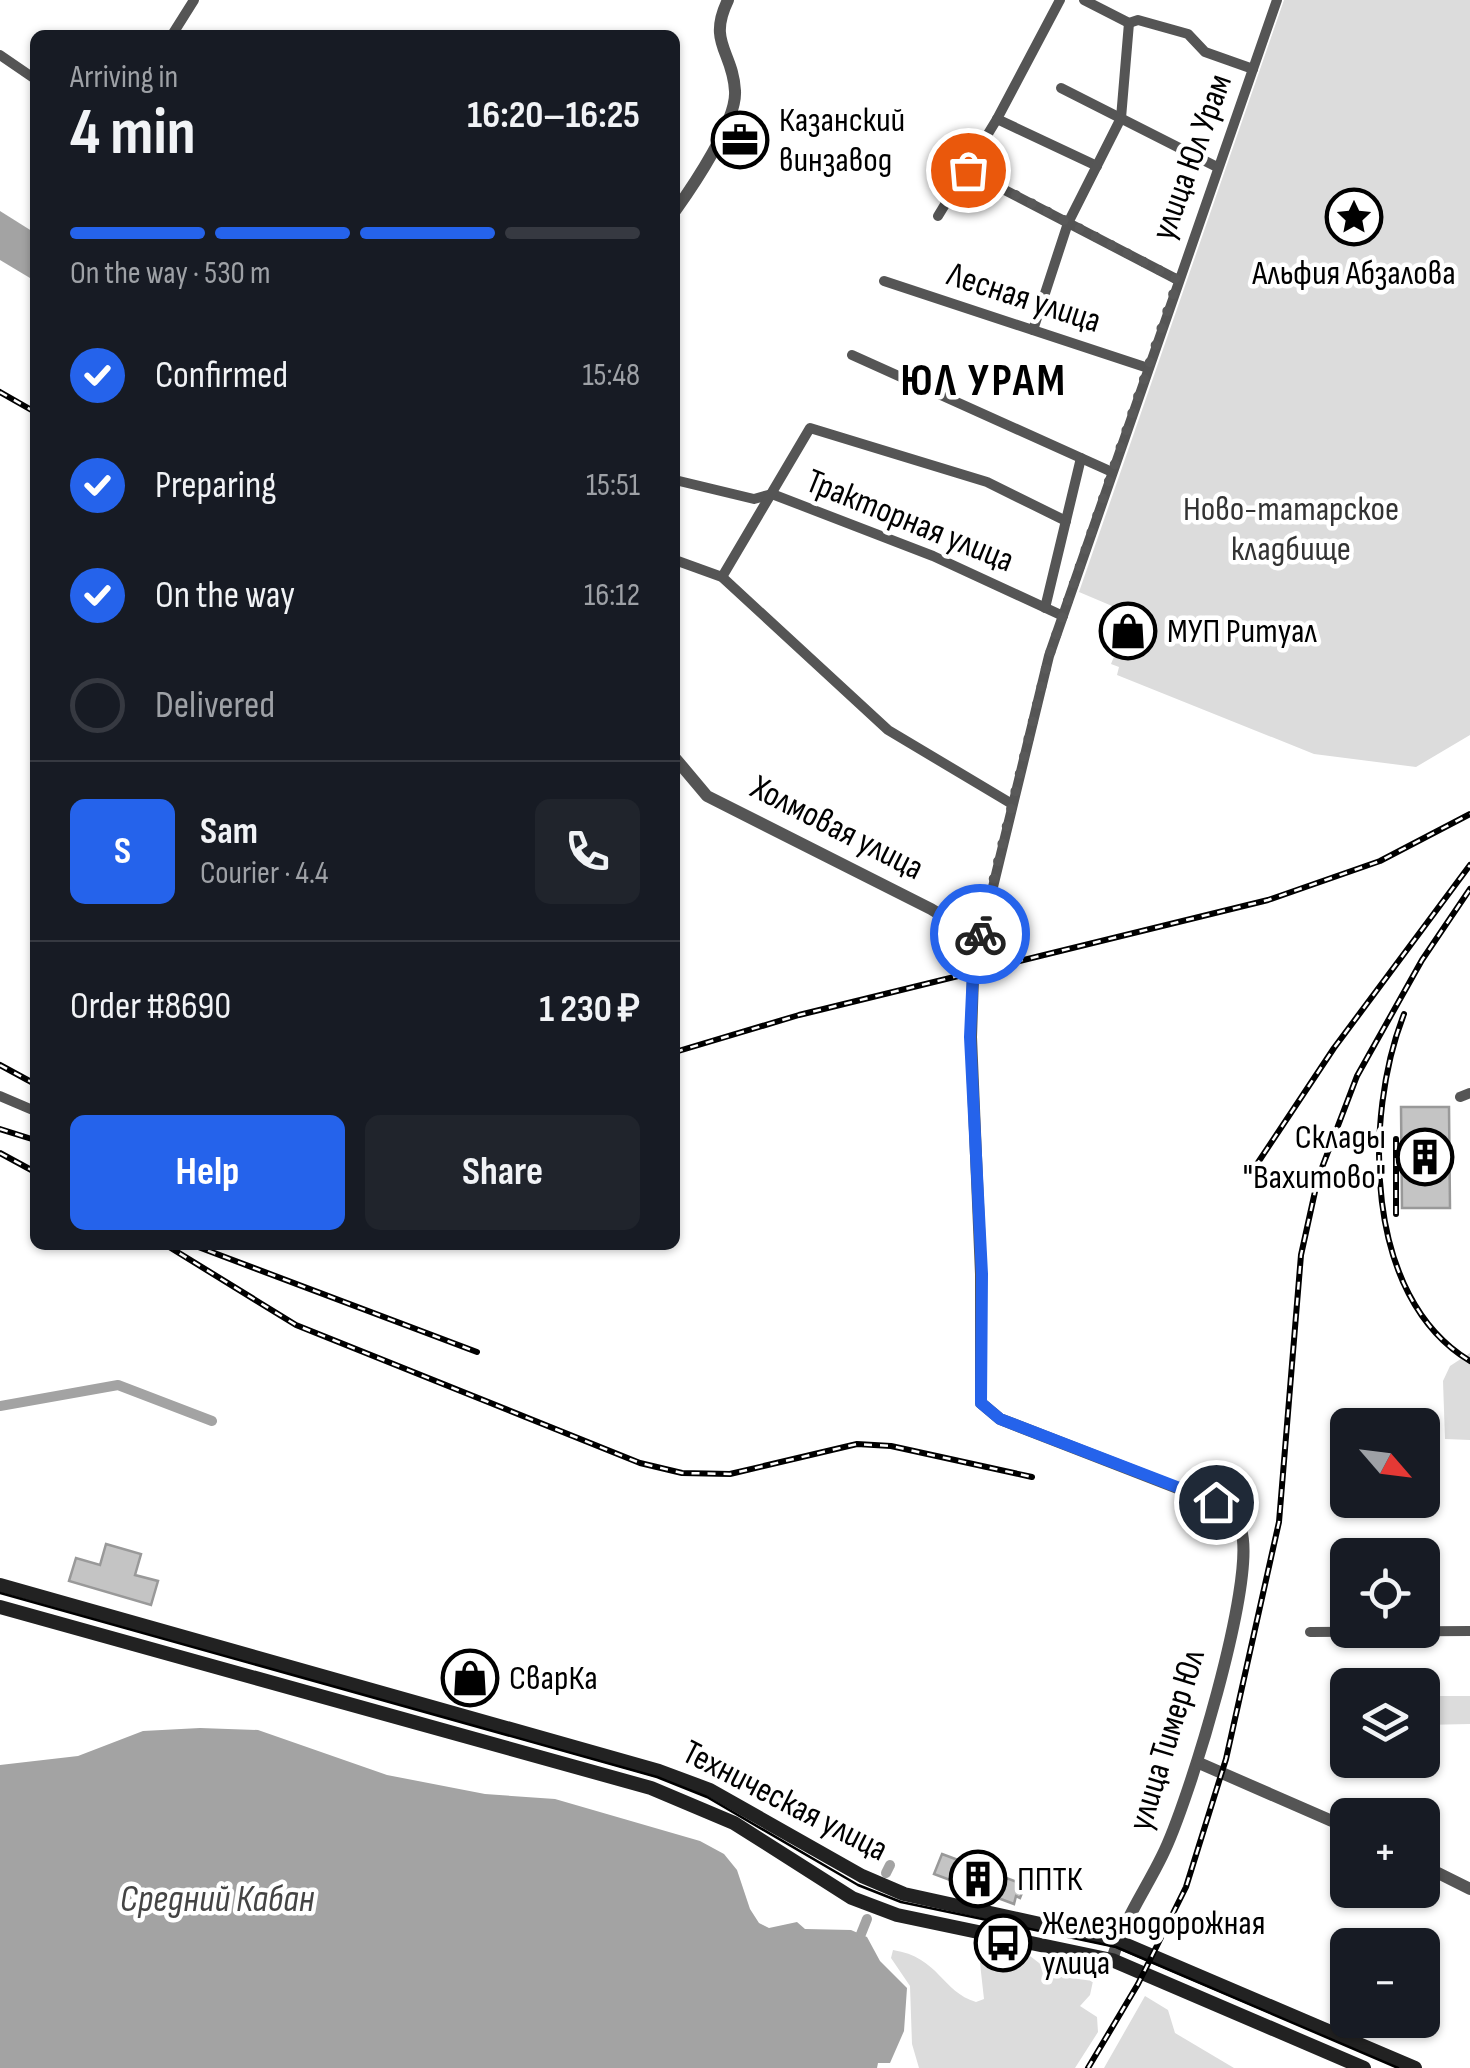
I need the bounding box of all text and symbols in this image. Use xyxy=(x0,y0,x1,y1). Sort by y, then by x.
text: Arriving in xyxy=(70,58,178,97)
street label: улица Юл Урам xyxy=(1142,68,1242,246)
text: 16:20–16:25 xyxy=(467,93,640,138)
text: 4 min xyxy=(70,95,196,173)
place label: Казанский винзавод xyxy=(779,99,905,182)
office icon: Казанский винзавод xyxy=(710,110,770,170)
pin xyxy=(926,128,1011,213)
icon: bag xyxy=(941,143,996,198)
place icon: Альфия Абзалова xyxy=(1324,187,1384,247)
place label: Альфия Абзалова xyxy=(1251,252,1456,295)
street label: Лесная улица xyxy=(941,253,1106,343)
text: On the way · 530 m xyxy=(70,254,270,293)
icon: check xyxy=(70,348,125,403)
text: Confirmed xyxy=(155,353,288,398)
district label: ЮЛ УРАМ xyxy=(900,354,1068,409)
text: 15:48 xyxy=(582,356,640,395)
icon: check xyxy=(70,458,125,513)
street label: Тракторная улица xyxy=(800,460,1020,582)
text: Preparing xyxy=(155,463,276,508)
text: 15:51 xyxy=(586,466,640,505)
park label: Ново-татарское кладбище xyxy=(1183,488,1399,571)
icon: check xyxy=(70,568,125,623)
text: On the way xyxy=(155,573,295,618)
text: 16:12 xyxy=(584,576,640,615)
shop icon: МУП Ритуал xyxy=(1098,601,1158,661)
place label: МУП Ритуал xyxy=(1167,610,1318,653)
text: Delivered xyxy=(155,683,275,728)
street label: Холмовая улица xyxy=(743,766,931,890)
button: phone xyxy=(535,799,640,904)
text: Sam xyxy=(200,809,258,854)
text: S xyxy=(114,829,131,874)
text: Courier · 4.4 xyxy=(200,854,328,893)
courier xyxy=(930,884,1030,984)
icon: bike xyxy=(953,907,1008,962)
text: Order #8690 xyxy=(70,984,231,1029)
text: 1 230 ₽ xyxy=(539,987,640,1032)
button: Help xyxy=(70,1115,345,1230)
button: Share xyxy=(365,1115,640,1230)
place label: Склады "Вахитово" xyxy=(1243,1116,1386,1199)
building icon: Склады "Вахитово" xyxy=(1395,1127,1455,1187)
north arrow xyxy=(1330,1408,1440,1518)
map controls xyxy=(1330,1408,1440,2038)
pin xyxy=(1174,1460,1259,1545)
icon: home xyxy=(1189,1475,1244,1530)
button: locate xyxy=(1330,1538,1440,1648)
street label: улица Тимер Юл xyxy=(1119,1644,1215,1836)
shop icon: СварКа xyxy=(440,1648,500,1708)
place label: СварКа xyxy=(509,1657,598,1700)
button: layers xyxy=(1330,1668,1440,1778)
street label: Техническая улица xyxy=(675,1731,895,1871)
button: + xyxy=(1330,1798,1440,1908)
building icon: ППТК xyxy=(948,1849,1008,1909)
place label: ППТК xyxy=(1017,1858,1083,1901)
water label: Средний Кабан xyxy=(120,1877,315,1922)
place label: Железнодорожная улица xyxy=(1042,1902,1266,1985)
bus stop icon: Железнодорожная улица xyxy=(973,1913,1033,1973)
button: − xyxy=(1330,1928,1440,2038)

